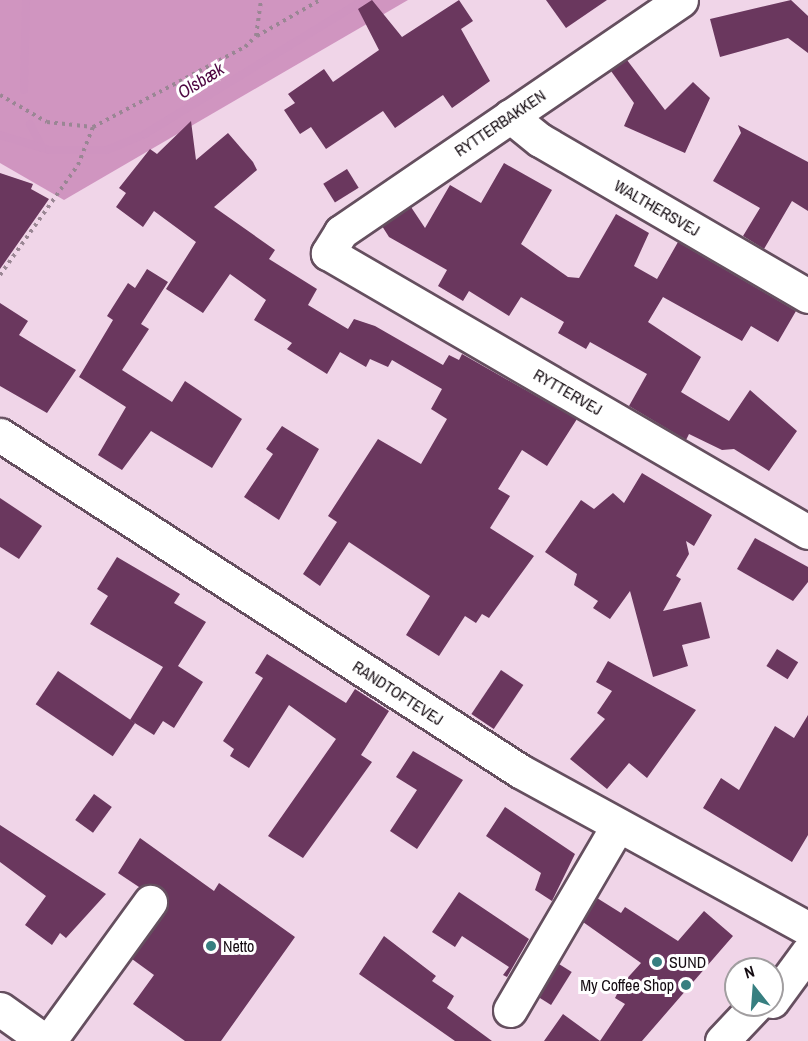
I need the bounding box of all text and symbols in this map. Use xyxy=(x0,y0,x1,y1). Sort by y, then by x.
water label: Olsbæk xyxy=(174,58,228,104)
street label: RYTTERBAKKEN xyxy=(451,86,549,160)
street label: WALTHERSVEJ xyxy=(611,176,703,240)
street label: RYTTERVEJ xyxy=(530,365,606,419)
street label: RANDTOFTEVEJ xyxy=(349,657,447,729)
place label: Netto xyxy=(223,936,254,956)
marker: Netto xyxy=(204,939,218,953)
place label: SUND xyxy=(669,952,706,972)
marker: SUND xyxy=(650,955,664,969)
north arrow xyxy=(724,957,784,1017)
text: N xyxy=(742,960,757,984)
place label: My Coffee Shop xyxy=(580,975,674,995)
marker: My Coffee Shop xyxy=(679,978,693,992)

